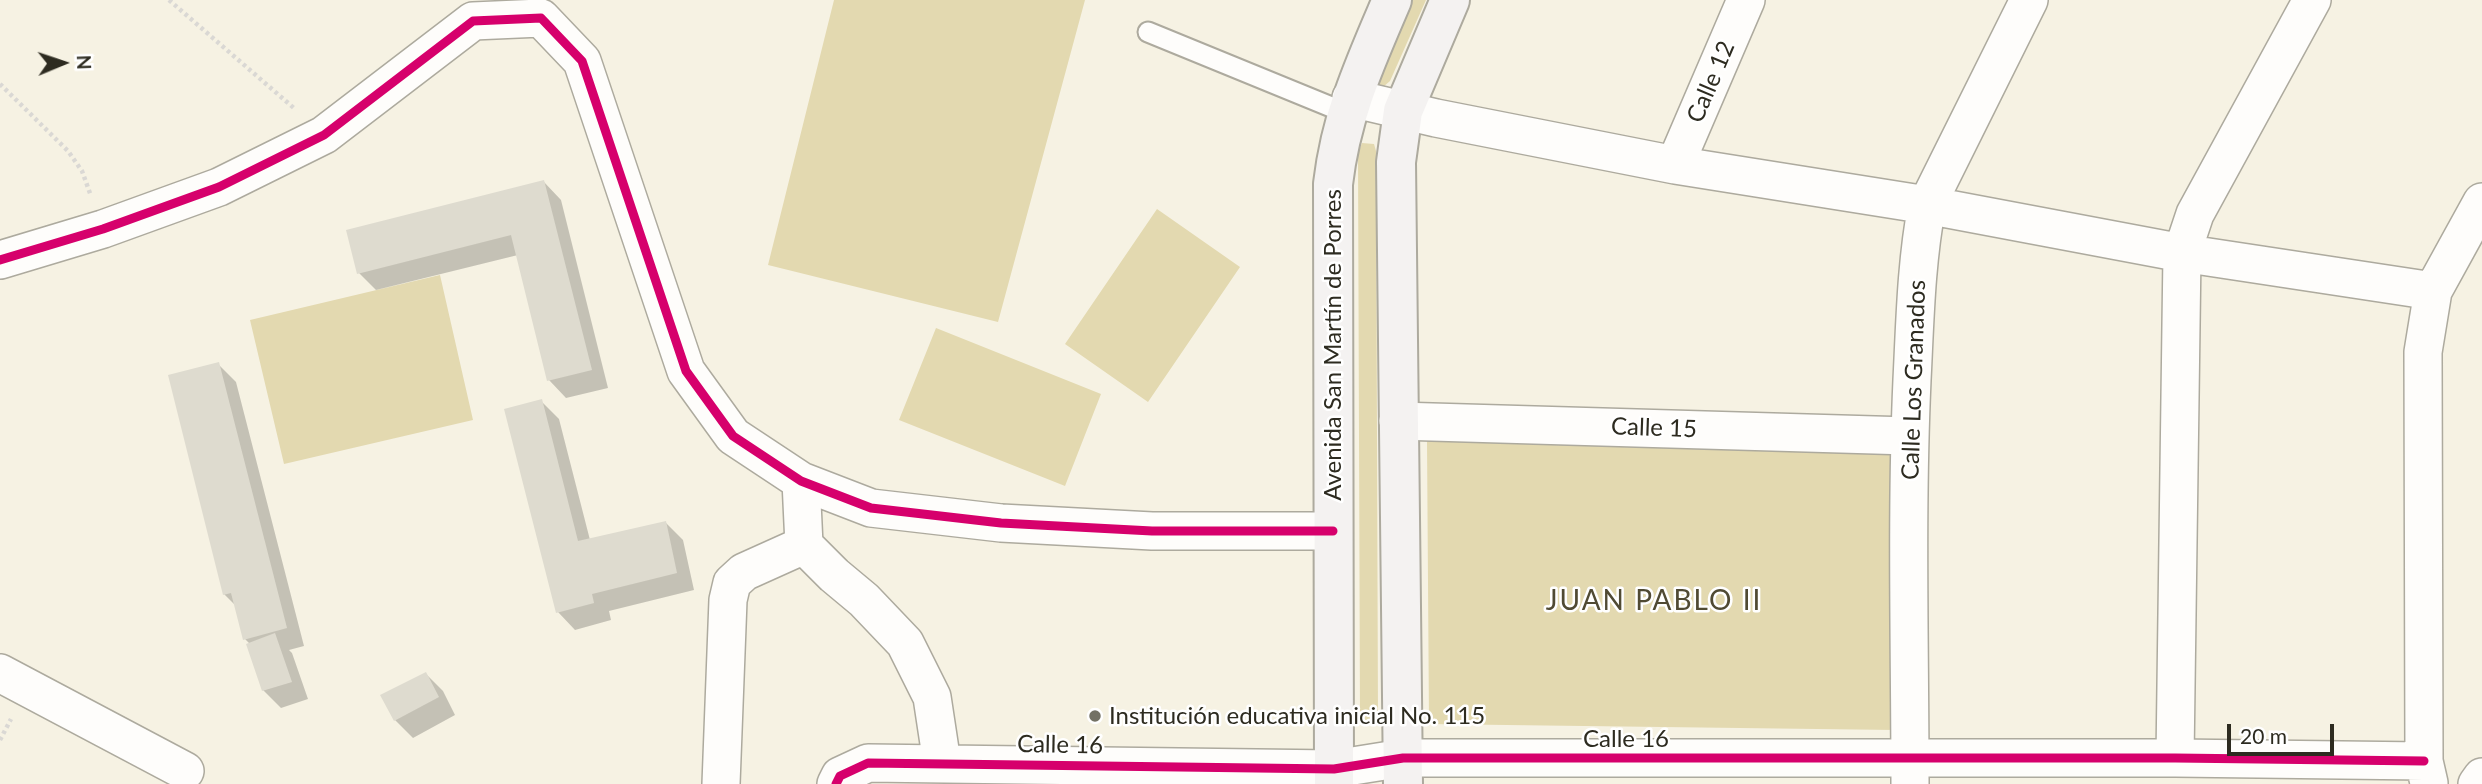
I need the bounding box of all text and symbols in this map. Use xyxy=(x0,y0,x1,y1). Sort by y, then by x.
north arrow xyxy=(28,28,98,98)
street label: Calle 12 xyxy=(1681,37,1741,127)
text: N xyxy=(73,55,96,70)
street label: Avenida San Martín de Porres xyxy=(1319,189,1347,501)
street label: Calle Los Granados xyxy=(1896,279,1932,481)
street label: Calle 15 xyxy=(1611,412,1697,444)
district label: JUAN PABLO II xyxy=(1547,584,1761,618)
place label: Institución educativa inicial No. 115 xyxy=(1109,702,1485,730)
marker: Institución educativa inicial No. 115 xyxy=(1087,708,1103,724)
scale bar xyxy=(2230,710,2337,754)
text: 20 m xyxy=(2240,723,2287,748)
street label: Calle 16 xyxy=(1583,725,1669,753)
street label: Calle 16 xyxy=(1017,730,1103,760)

